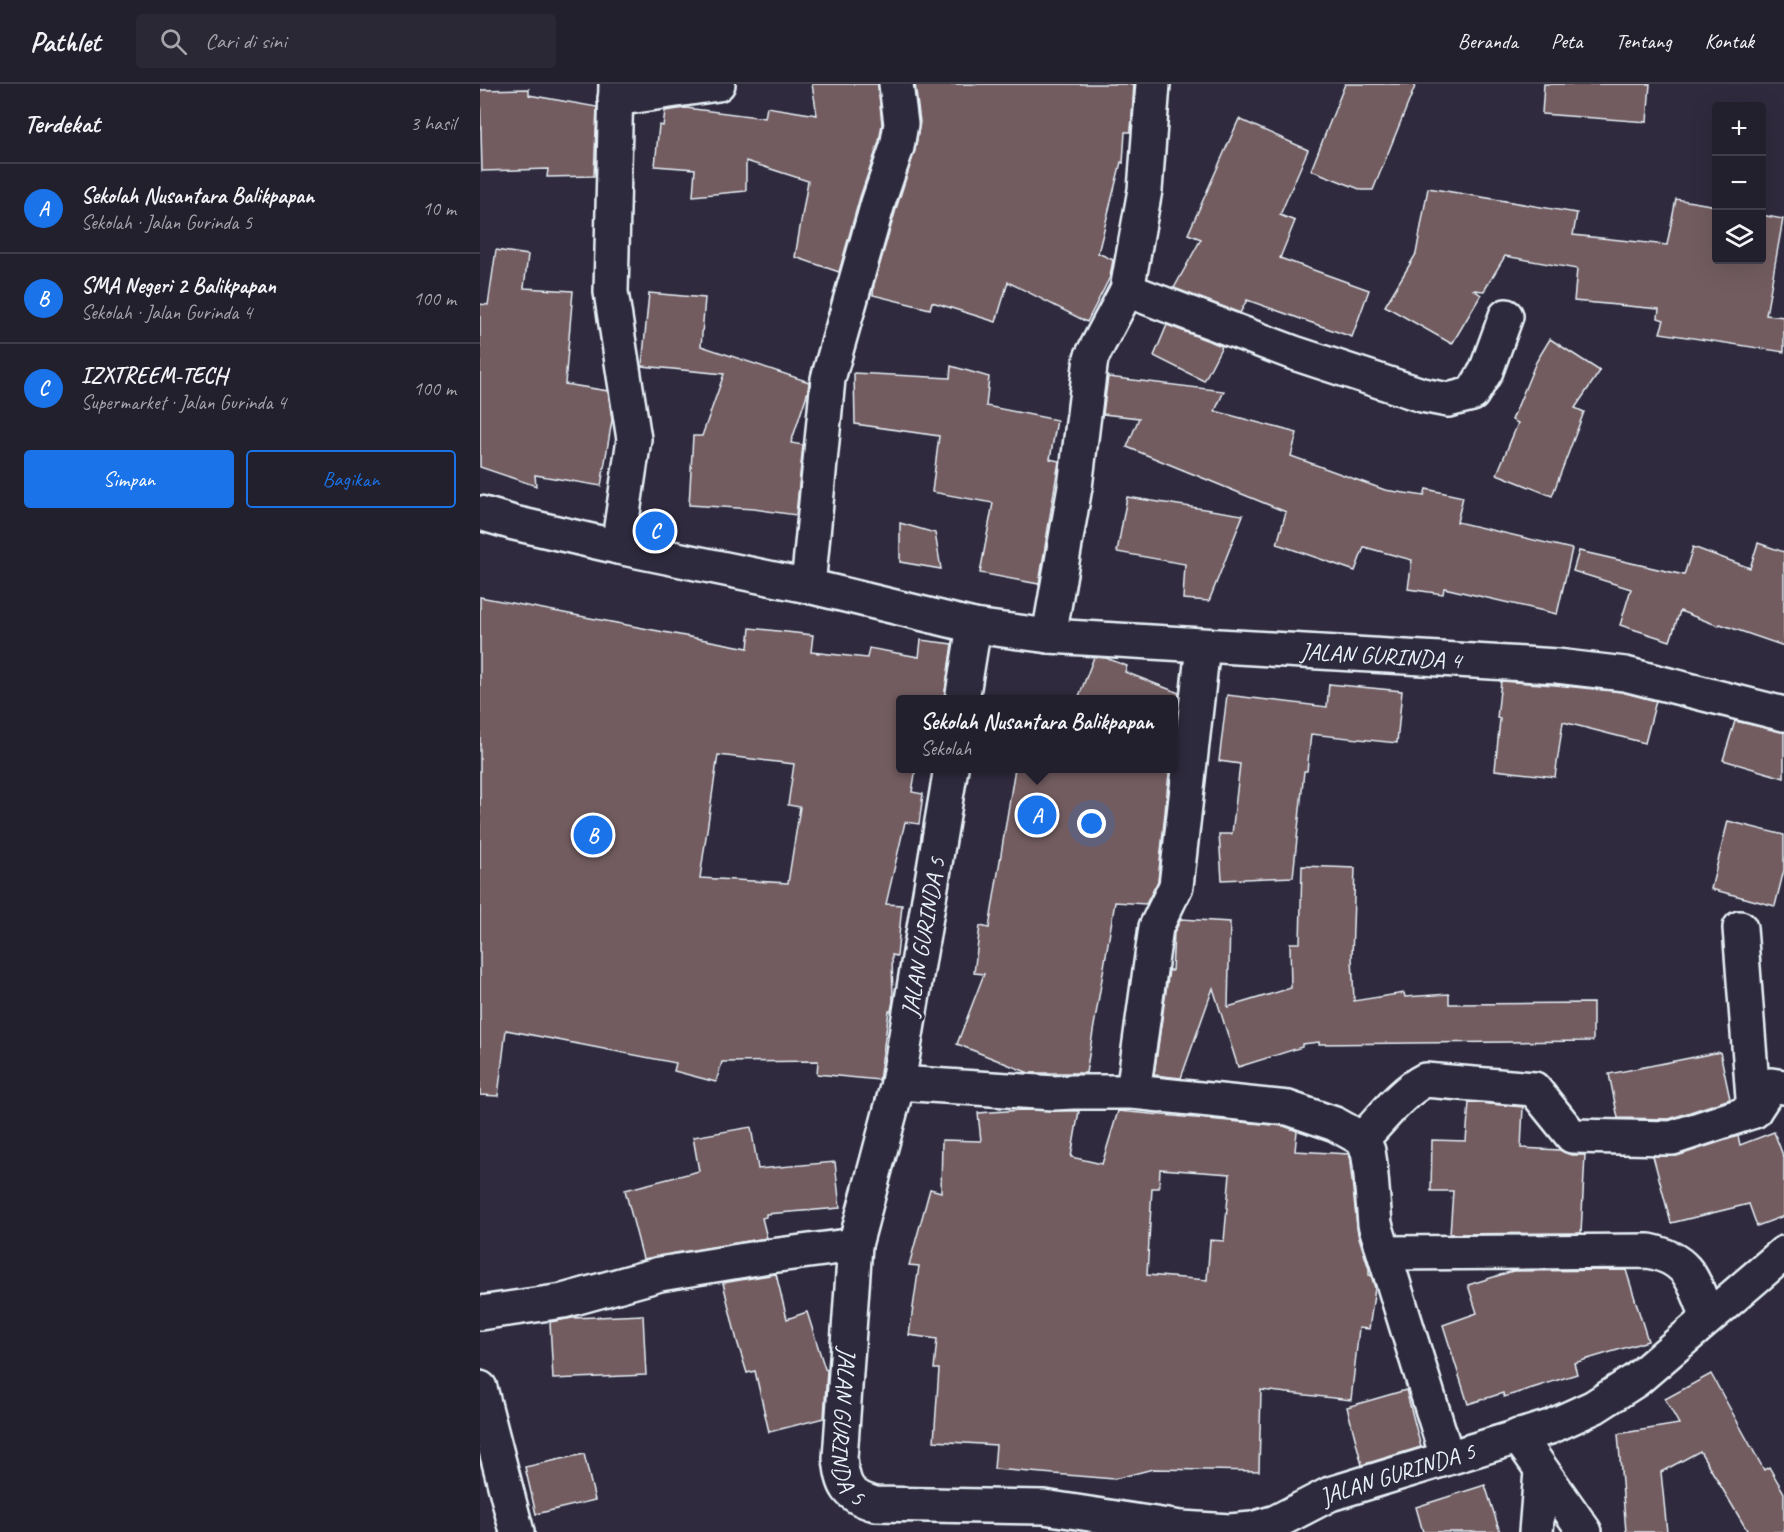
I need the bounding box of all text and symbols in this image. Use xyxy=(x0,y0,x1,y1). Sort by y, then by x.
search box xyxy=(136,14,556,68)
text: Pathlet xyxy=(30,24,100,59)
icon: search xyxy=(157,25,190,58)
text: Cari di sini xyxy=(205,27,286,55)
text: Beranda xyxy=(1458,28,1518,54)
text: Peta xyxy=(1551,28,1582,54)
text: Tentang xyxy=(1615,28,1672,54)
text: Kontak xyxy=(1705,28,1754,54)
map controls xyxy=(1712,102,1766,264)
button: + xyxy=(1712,102,1766,156)
text: Terdekat xyxy=(24,107,100,140)
text: 3 hasil xyxy=(410,111,456,136)
button: − xyxy=(1712,156,1766,210)
text: Sekolah Nusantara Balikpapan xyxy=(81,182,314,210)
text: A xyxy=(38,196,49,221)
text: 10 m xyxy=(422,196,456,221)
text: Sekolah · Jalan Gurinda 5 xyxy=(81,210,252,235)
button: layers xyxy=(1712,210,1766,264)
text: SMA Negeri 2 Balikpapan xyxy=(81,272,276,300)
text: B xyxy=(38,286,49,311)
text: 100 m xyxy=(413,286,456,311)
text: Sekolah · Jalan Gurinda 4 xyxy=(81,300,252,325)
text: IZXTREEM-TECH xyxy=(81,362,227,390)
text: C xyxy=(39,376,48,401)
text: 100 m xyxy=(413,376,456,401)
text: Supermarket · Jalan Gurinda 4 xyxy=(81,390,286,415)
button: Simpan xyxy=(24,450,234,508)
button: Bagikan xyxy=(246,450,456,508)
pin: C xyxy=(636,508,675,554)
street label: JALAN GURINDA 4 xyxy=(1299,636,1464,675)
popup xyxy=(896,695,1178,773)
text: Sekolah Nusantara Balikpapan xyxy=(920,708,1154,736)
text: Sekolah xyxy=(920,736,971,761)
pin: A xyxy=(1018,792,1056,838)
your location xyxy=(1077,809,1106,838)
pin: B xyxy=(574,812,612,858)
street label: JALAN GURINDA 5 xyxy=(894,854,952,1020)
street label: JALAN GURINDA 5 xyxy=(824,1345,871,1513)
street label: JALAN GURINDA 5 xyxy=(1313,1435,1480,1512)

